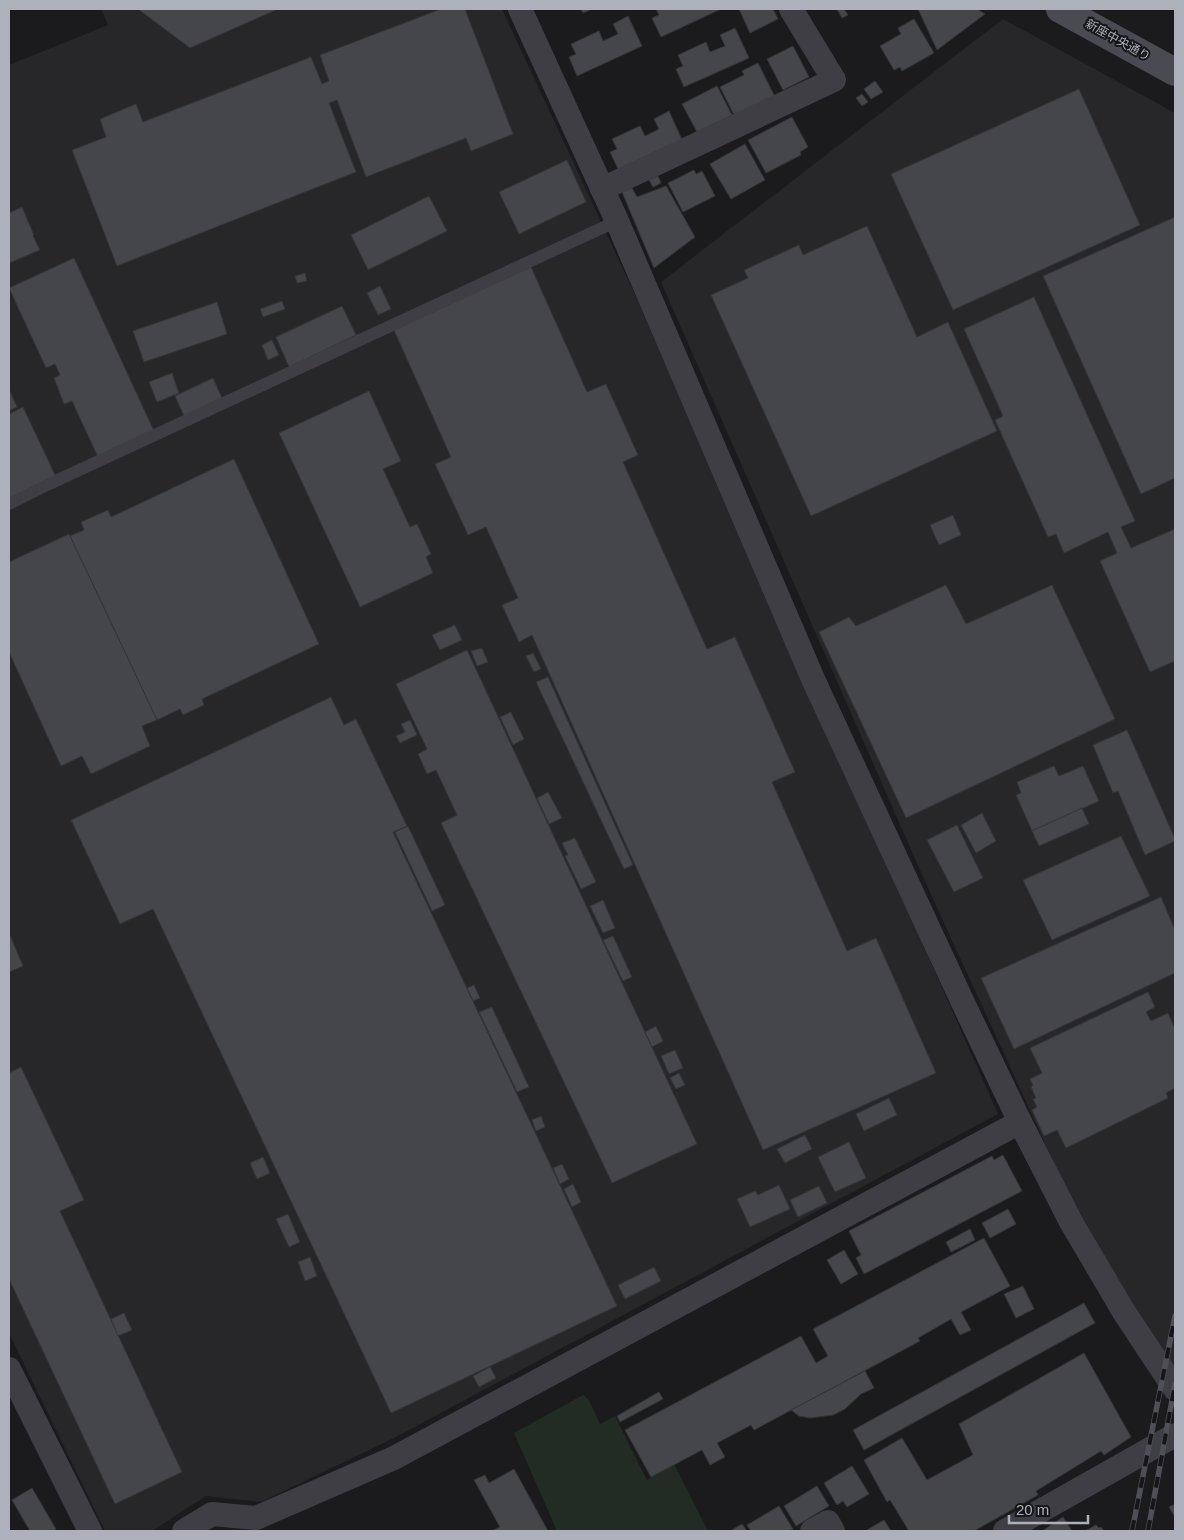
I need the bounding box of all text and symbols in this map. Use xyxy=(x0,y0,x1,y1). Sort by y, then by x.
street label: 新座中央通り xyxy=(1083,16,1153,64)
scale bar xyxy=(1009,1492,1088,1524)
text: 20 m xyxy=(1016,1501,1049,1518)

